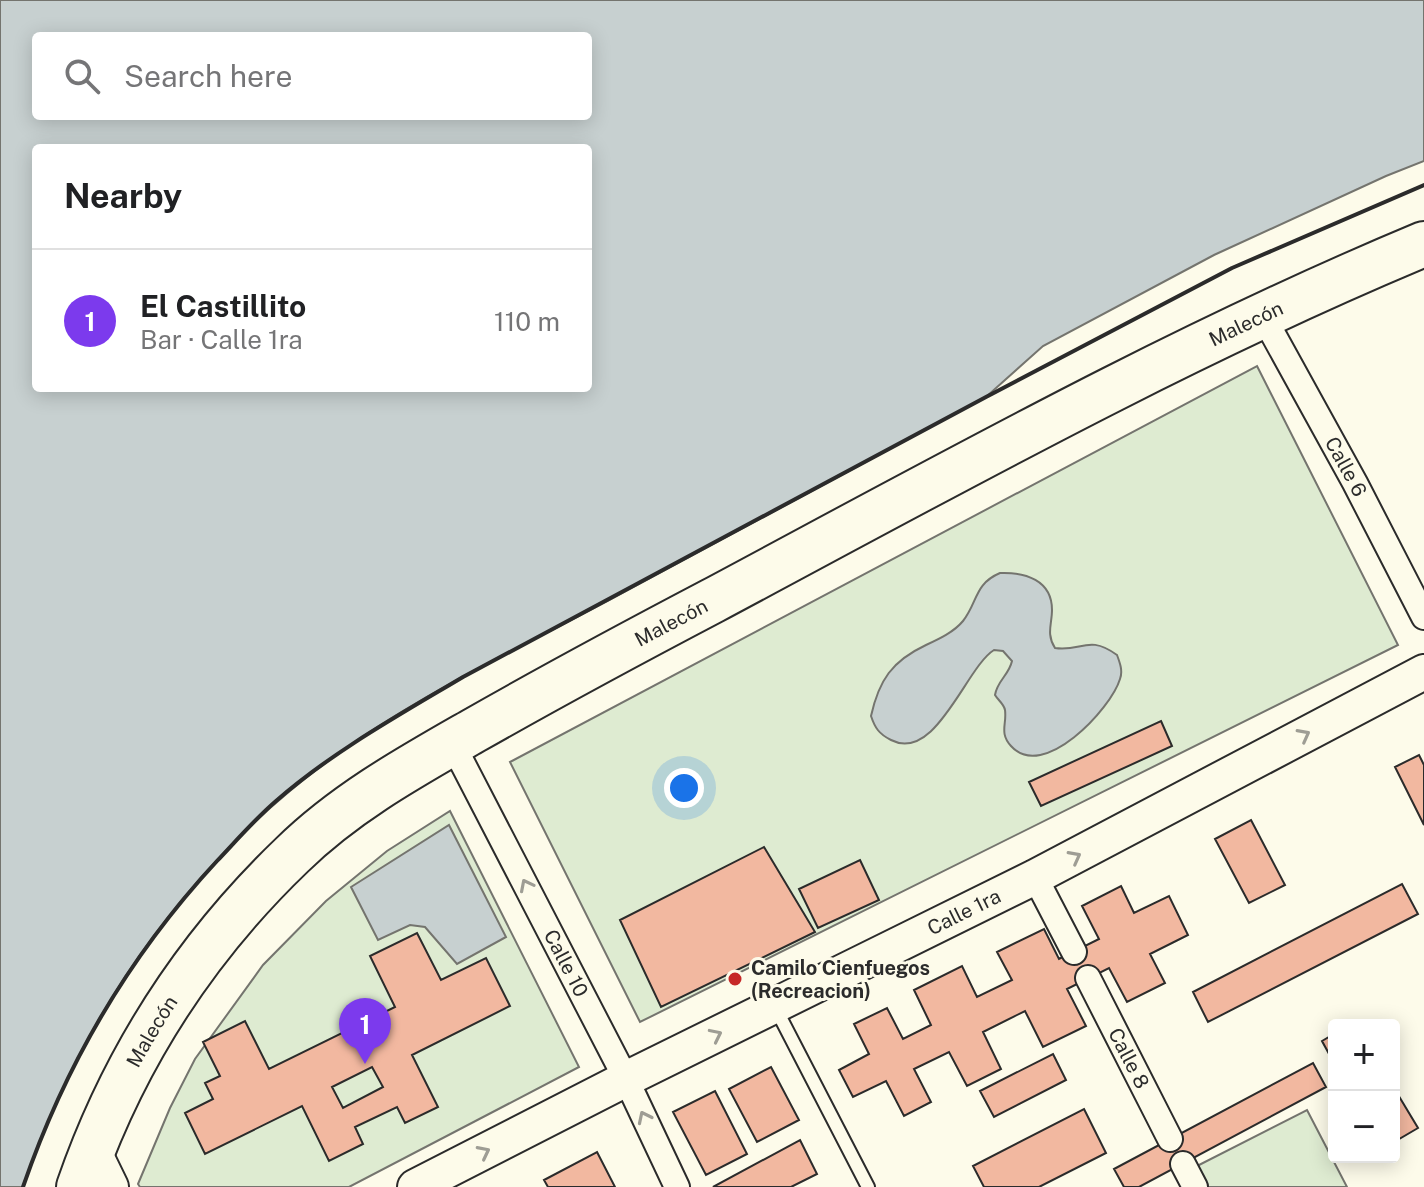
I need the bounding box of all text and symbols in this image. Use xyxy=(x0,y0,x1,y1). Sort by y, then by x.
search box xyxy=(32,32,592,120)
icon: search xyxy=(60,54,104,98)
text: Search here xyxy=(124,58,292,94)
text: Nearby xyxy=(64,176,182,216)
text: El Castillito xyxy=(140,288,306,324)
street label: Malecón xyxy=(1205,296,1287,351)
text: 1 xyxy=(84,306,96,337)
text: 110 m xyxy=(494,306,560,337)
text: Bar · Calle 1ra xyxy=(140,324,303,355)
street label: Calle 6 xyxy=(1320,433,1372,501)
street label: Malecón xyxy=(630,593,712,652)
one-way arrow xyxy=(1296,730,1311,745)
your location xyxy=(664,768,704,808)
one-way arrow xyxy=(1066,851,1081,866)
one-way arrow xyxy=(520,878,536,893)
street label: Calle 1ra xyxy=(923,884,1005,940)
street label: Calle 10 xyxy=(539,926,593,1001)
place label: Camilo Cienfuegos (Recreacion) xyxy=(751,956,930,1003)
marker: Camilo Cienfuegos (Recreacion) xyxy=(726,970,744,988)
street label: Malecón xyxy=(121,991,183,1072)
pin: 1 xyxy=(339,998,391,1064)
map controls xyxy=(1328,1019,1400,1163)
button: + xyxy=(1328,1019,1400,1091)
street label: Calle 8 xyxy=(1103,1024,1154,1093)
one-way arrow xyxy=(708,1029,723,1044)
button: − xyxy=(1328,1091,1400,1163)
one-way arrow xyxy=(638,1110,653,1125)
one-way arrow xyxy=(476,1146,491,1161)

